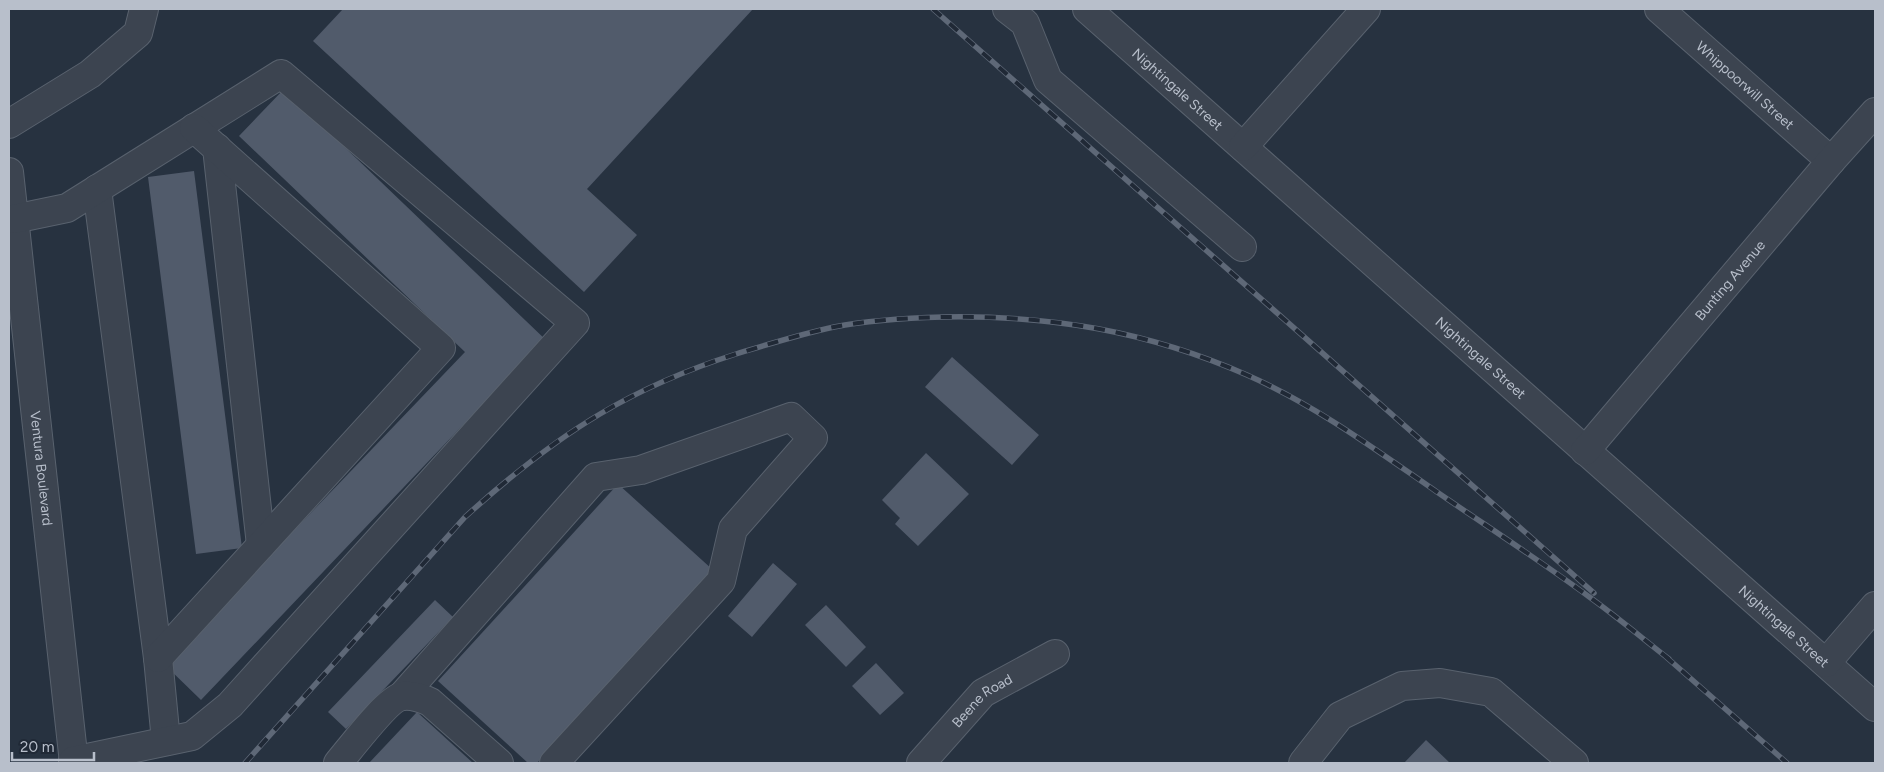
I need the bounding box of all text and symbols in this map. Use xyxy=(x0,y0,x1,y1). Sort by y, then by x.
street label: Whippoorwill Street xyxy=(1693,37,1798,133)
street label: Nightingale Street xyxy=(1129,45,1226,134)
street label: Bunting Avenue xyxy=(1691,236,1769,324)
street label: Nightingale Street xyxy=(1432,313,1530,402)
street label: Ventura Boulevard xyxy=(27,410,56,526)
street label: Nightingale Street xyxy=(1735,582,1833,671)
street label: Beene Road xyxy=(948,670,1015,731)
scale bar xyxy=(12,730,95,762)
text: 20 m xyxy=(20,738,54,756)

